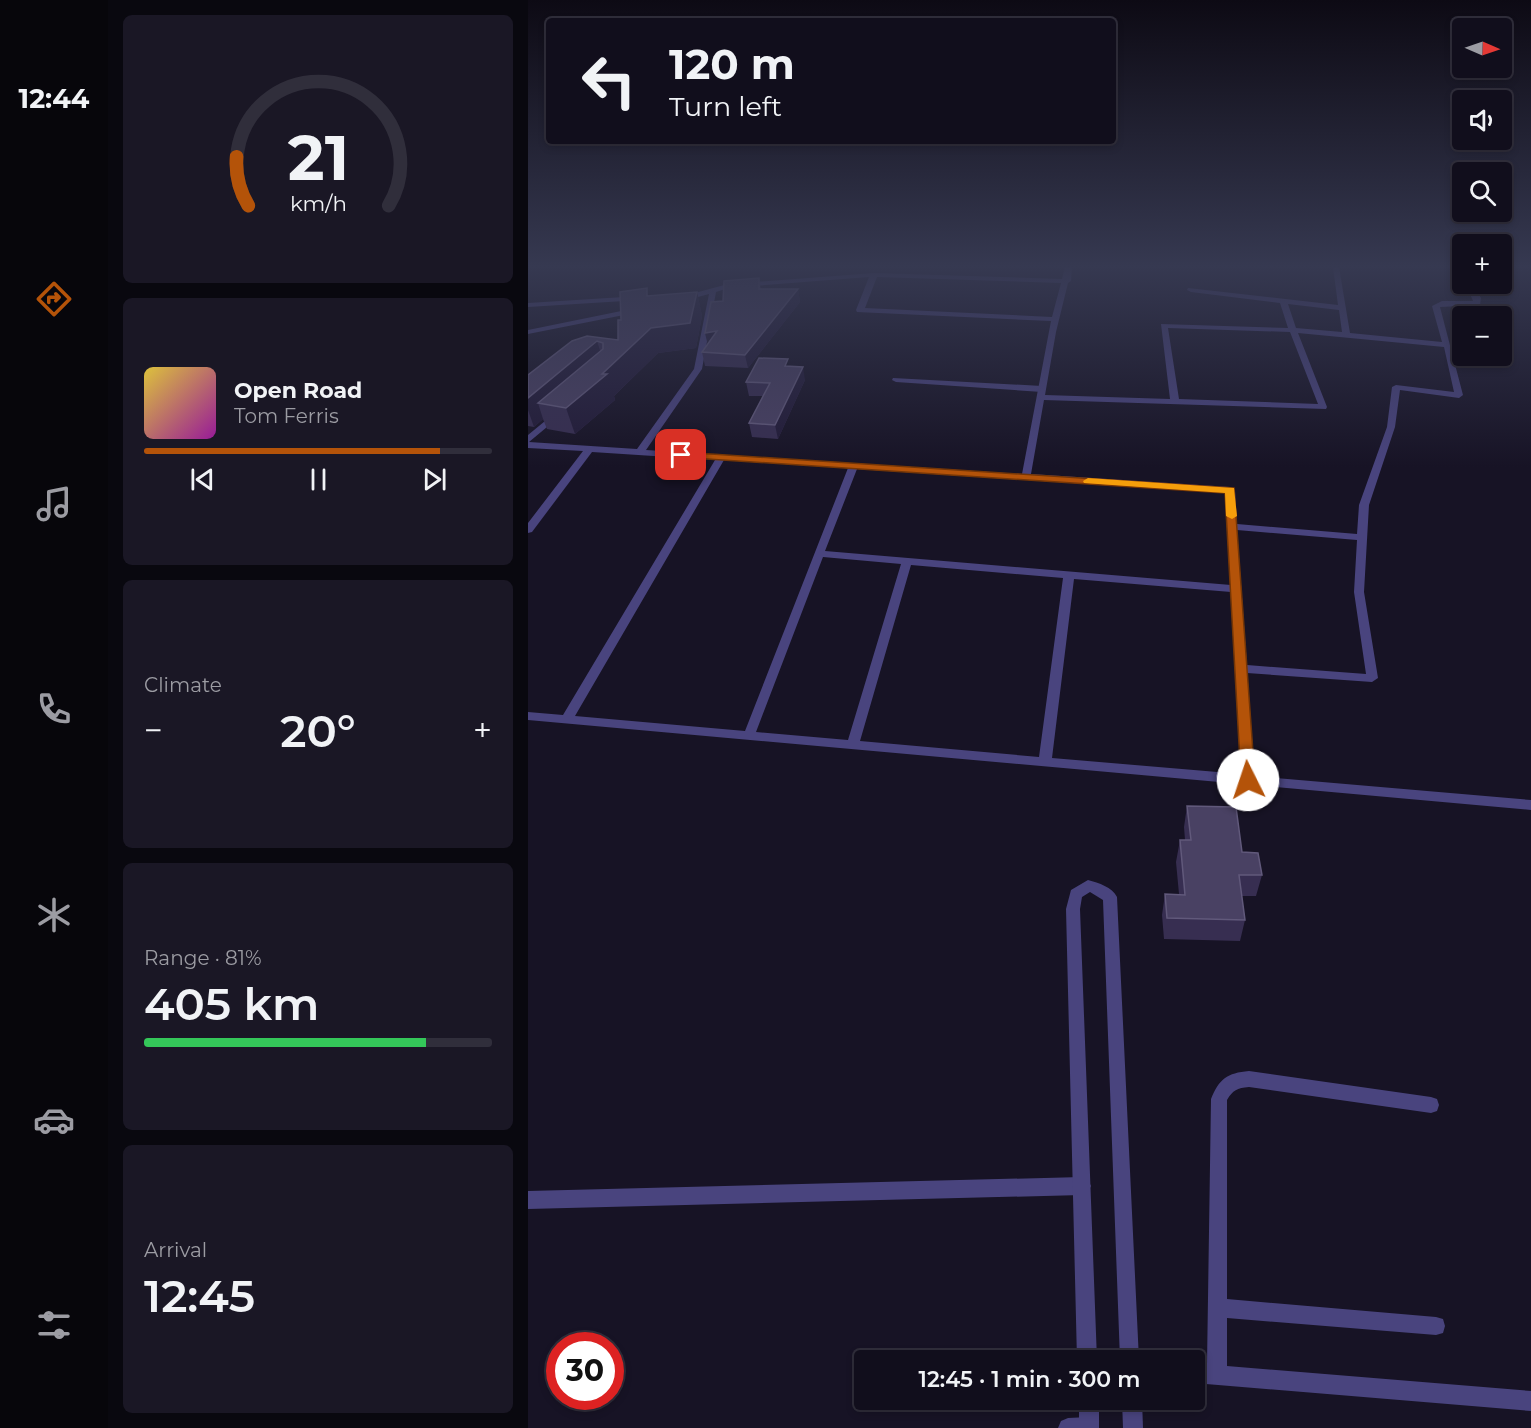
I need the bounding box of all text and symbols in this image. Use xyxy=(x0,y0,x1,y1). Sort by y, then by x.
north arrow xyxy=(1452,18,1512,78)
map controls xyxy=(1452,18,1512,366)
text: 120 m xyxy=(669,38,795,90)
icon: left xyxy=(570,42,648,120)
text: 12:44 xyxy=(19,82,89,115)
text: Turn left xyxy=(669,90,782,123)
button: sound xyxy=(1452,90,1512,150)
text: 21 xyxy=(287,120,349,196)
button: search xyxy=(1452,162,1512,222)
text: km/h xyxy=(289,190,347,216)
button: + xyxy=(1452,234,1512,294)
icon: directions xyxy=(33,278,75,320)
button: − xyxy=(1452,306,1512,366)
text: Open Road xyxy=(234,377,362,404)
text: Tom Ferris xyxy=(234,404,339,428)
pin xyxy=(655,429,706,480)
icon: arrive xyxy=(664,438,697,471)
icon: previous xyxy=(186,463,219,496)
icon: pause xyxy=(302,463,335,496)
icon: next xyxy=(418,463,451,496)
icon: music xyxy=(33,483,75,525)
text: Climate xyxy=(144,673,222,697)
icon: phone xyxy=(33,688,75,730)
text: 20° xyxy=(280,703,356,758)
text: − xyxy=(144,710,163,750)
text: + xyxy=(473,710,492,750)
position arrow xyxy=(1216,748,1280,812)
icon: climate xyxy=(33,894,75,936)
text: Range · 81% xyxy=(144,946,262,970)
text: 405 km xyxy=(144,976,319,1031)
icon: car xyxy=(33,1099,75,1141)
text: Arrival xyxy=(144,1238,207,1262)
text: 12:45 xyxy=(144,1268,255,1323)
icon: filters xyxy=(33,1304,75,1346)
speed limit sign: 30 xyxy=(546,1332,624,1410)
text: 12:45 · 1 min · 300 m xyxy=(919,1366,1140,1393)

